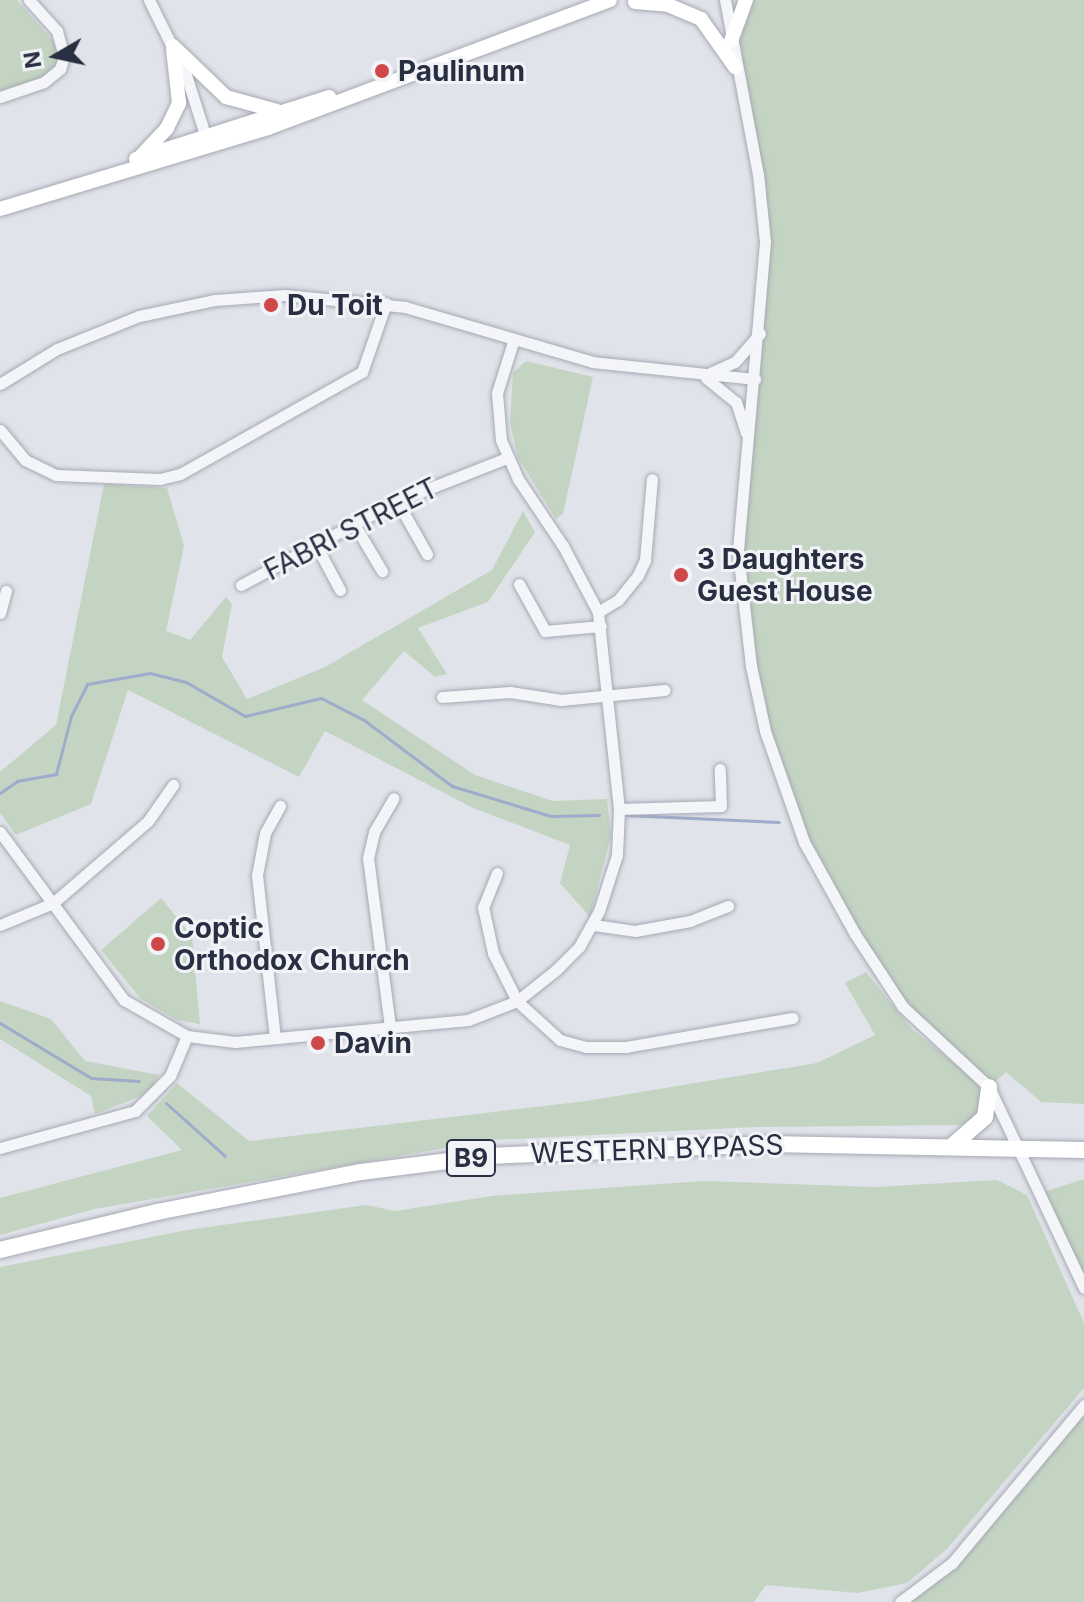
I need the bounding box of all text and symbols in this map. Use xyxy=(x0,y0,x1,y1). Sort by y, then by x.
north arrow xyxy=(16,16,96,96)
text: N xyxy=(18,49,46,70)
place label: Paulinum xyxy=(398,54,525,88)
marker: Paulinum xyxy=(373,62,391,80)
place label: Du Toit xyxy=(287,288,383,322)
marker: Du Toit xyxy=(262,296,280,314)
street label: FABRI STREET xyxy=(258,471,444,587)
place label: 3 Daughters Guest House xyxy=(697,542,873,608)
marker: 3 Daughters Guest House xyxy=(672,566,690,584)
place label: Coptic Orthodox Church xyxy=(174,911,410,977)
marker: Coptic Orthodox Church xyxy=(149,935,167,953)
place label: Davin xyxy=(334,1026,412,1060)
marker: Davin xyxy=(309,1034,327,1052)
street label: WESTERN BYPASS xyxy=(530,1128,784,1170)
road number: B9 xyxy=(445,1136,497,1180)

